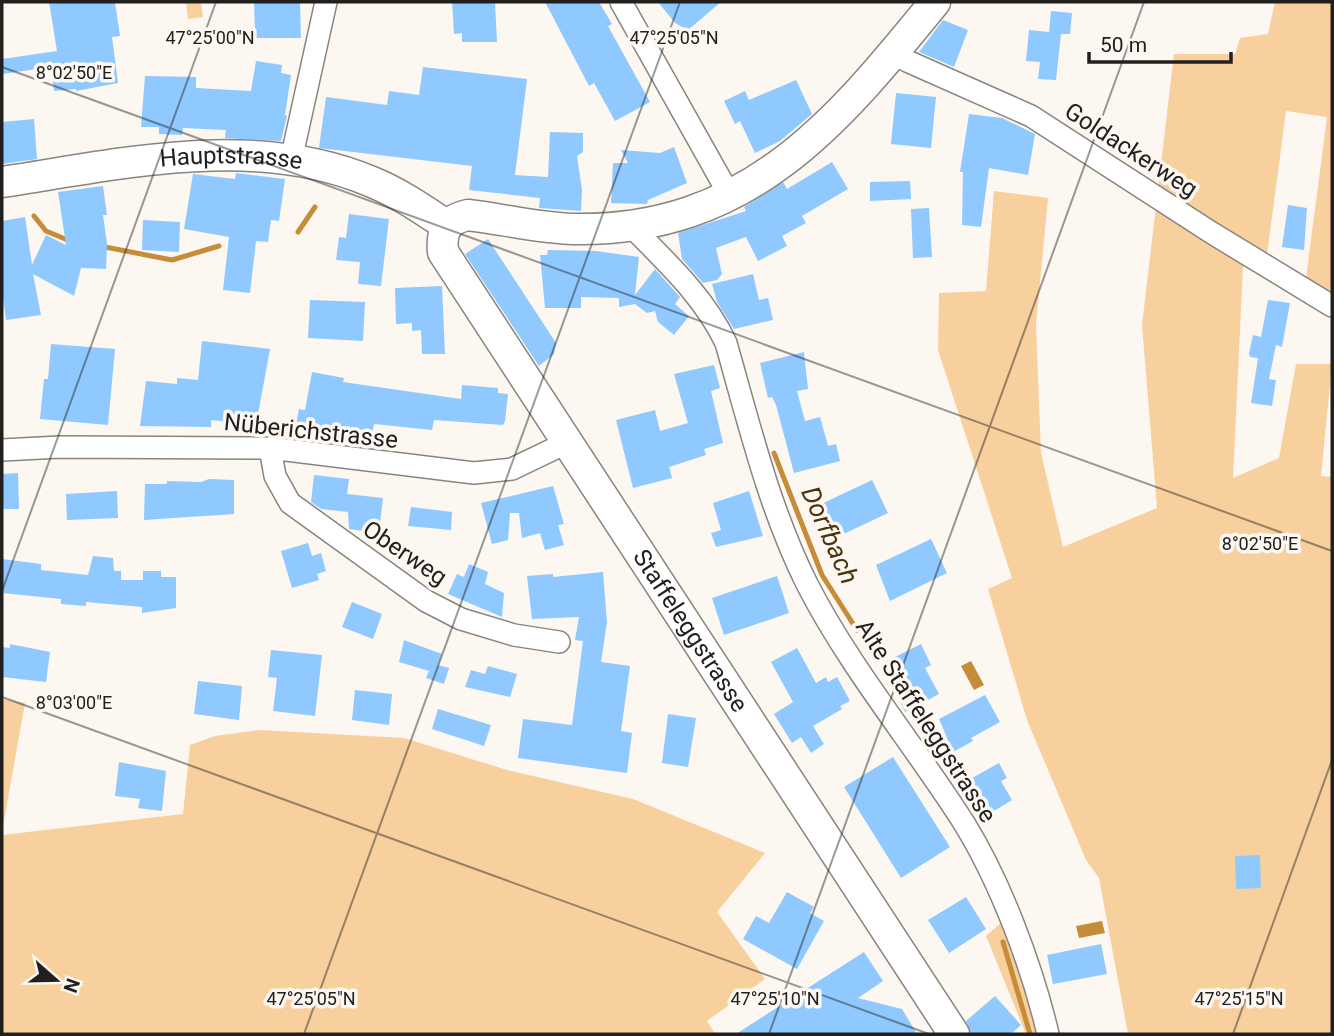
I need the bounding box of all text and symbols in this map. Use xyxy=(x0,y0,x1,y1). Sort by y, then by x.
scale bar xyxy=(1089,21,1231,65)
text: 47°25'00"N xyxy=(165,27,255,48)
text: 47°25'05"N xyxy=(629,27,719,48)
text: 50 m xyxy=(1100,33,1147,57)
text: 8°02'50"E xyxy=(36,62,112,83)
street label: Goldackerweg xyxy=(1060,97,1202,203)
street label: Hauptstrasse xyxy=(158,141,305,175)
street label: Nüberichstrasse xyxy=(223,408,399,454)
water label: Dorfbach xyxy=(795,482,865,588)
street label: Oberweg xyxy=(358,515,452,591)
text: 8°02'50"E xyxy=(1222,533,1298,554)
street label: Staffeleggstrasse xyxy=(627,544,754,717)
street label: Alte Staffeleggstrasse xyxy=(850,614,1002,828)
text: 8°03'00"E xyxy=(36,692,112,713)
north arrow xyxy=(21,945,91,1015)
text: N xyxy=(58,975,85,996)
text: 47°25'05"N xyxy=(266,988,356,1009)
text: 47°25'10"N xyxy=(730,988,820,1009)
text: 47°25'15"N xyxy=(1194,988,1284,1009)

